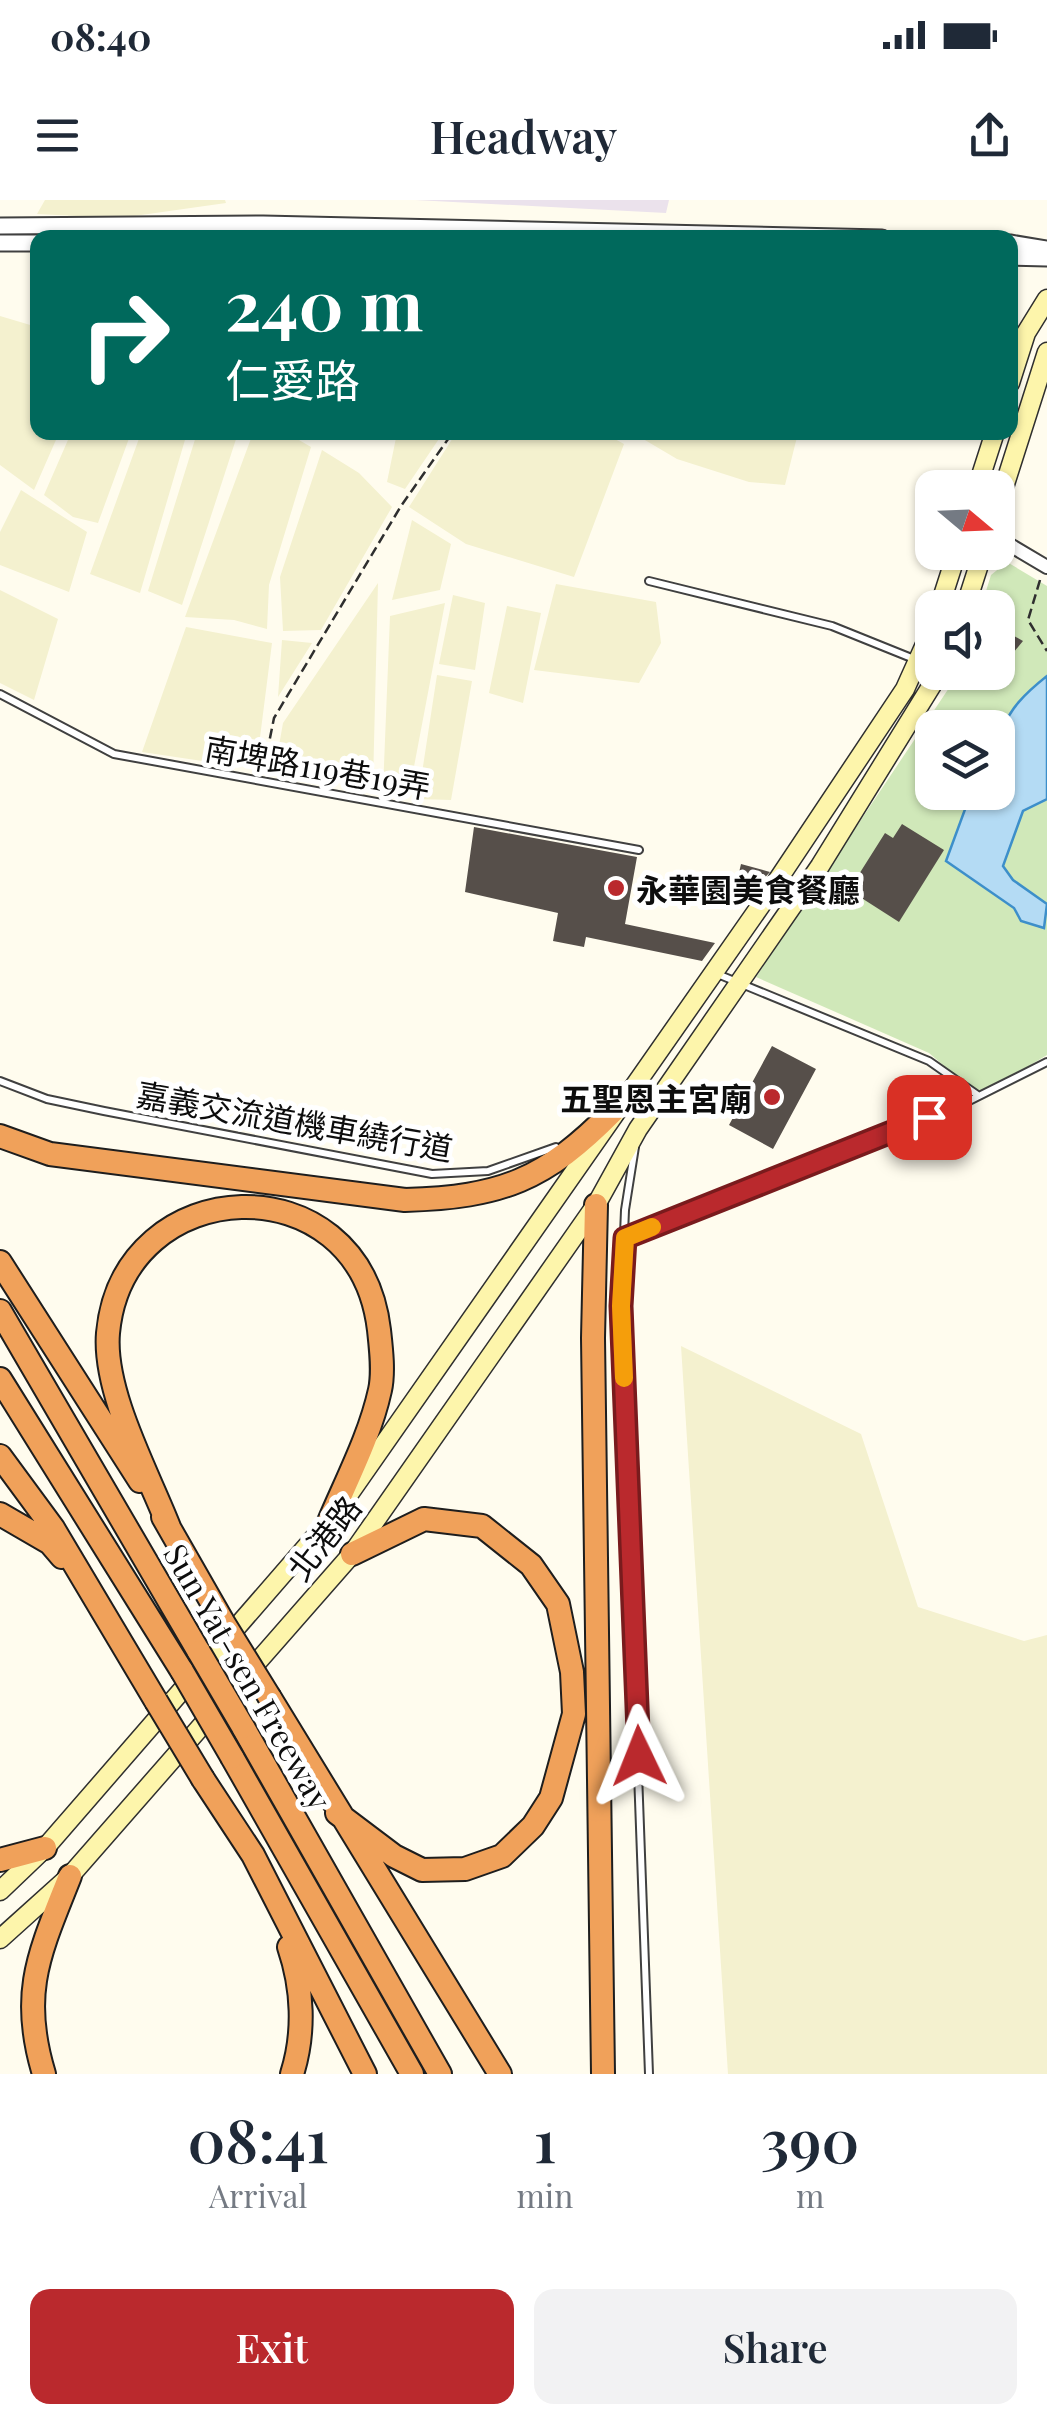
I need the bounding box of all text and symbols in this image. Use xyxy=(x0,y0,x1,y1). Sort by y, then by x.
text: 08:40 xyxy=(50,10,151,61)
text: Headway xyxy=(430,105,617,165)
icon: menu xyxy=(30,108,85,163)
icon: share xyxy=(962,108,1017,163)
text: 240 m xyxy=(225,255,423,349)
icon: right xyxy=(60,270,190,400)
text: 仁愛路 xyxy=(225,348,360,408)
north arrow xyxy=(915,470,1015,570)
map controls xyxy=(915,470,1015,810)
button: sound xyxy=(915,590,1015,690)
button: layers xyxy=(915,710,1015,810)
street label: 南埤路119巷19弄 xyxy=(202,725,434,807)
place label: 永華園美食餐廳 xyxy=(636,867,860,910)
marker: 永華園美食餐廳 xyxy=(605,877,627,899)
street label: 嘉義交流道機車繞行道 xyxy=(134,1071,456,1169)
pin xyxy=(887,1075,972,1160)
place label: 五聖恩主宮廟 xyxy=(560,1076,752,1119)
marker: 五聖恩主宮廟 xyxy=(761,1086,783,1108)
icon: arrive xyxy=(902,1090,957,1145)
street label: 北港路 xyxy=(277,1486,369,1588)
street label: Sun Yat-sen Freeway xyxy=(155,1535,343,1817)
position arrow xyxy=(587,1704,691,1808)
text: 08:41 xyxy=(188,2098,329,2178)
text: 1 xyxy=(533,2098,556,2178)
text: 390 xyxy=(761,2098,859,2178)
text: Arrival xyxy=(209,2173,307,2216)
text: min xyxy=(516,2173,573,2216)
text: m xyxy=(796,2173,824,2216)
button: Exit xyxy=(30,2289,514,2404)
button: Share xyxy=(534,2289,1017,2404)

